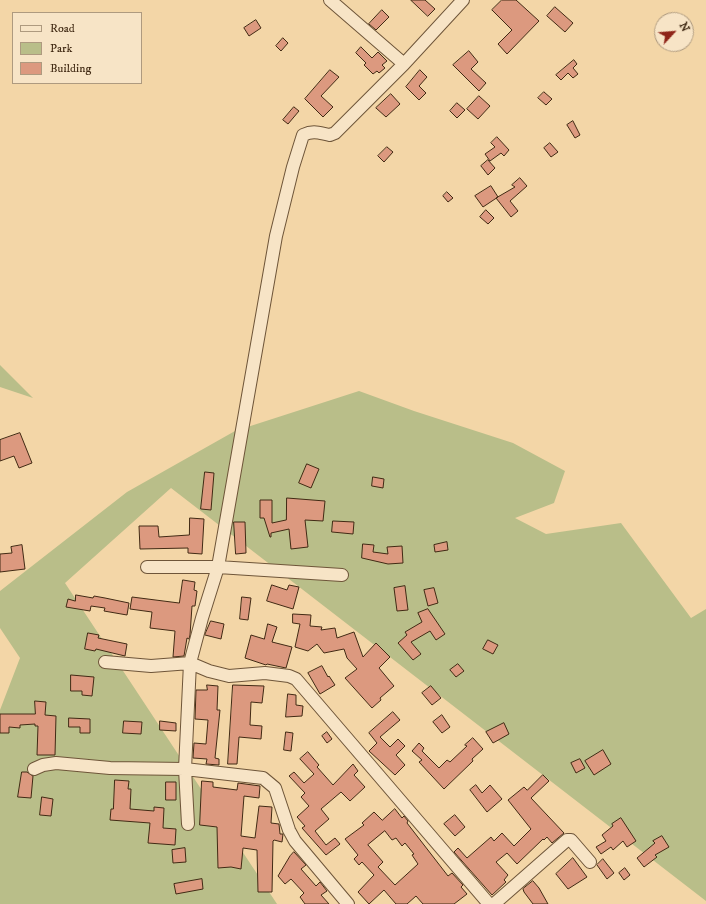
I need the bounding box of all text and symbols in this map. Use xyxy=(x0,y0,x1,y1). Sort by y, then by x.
legend xyxy=(12,12,142,84)
north arrow xyxy=(654,12,694,52)
text: N xyxy=(676,20,692,34)
text: Road xyxy=(50,21,75,36)
text: Park xyxy=(50,41,72,56)
text: Building xyxy=(50,61,91,76)

